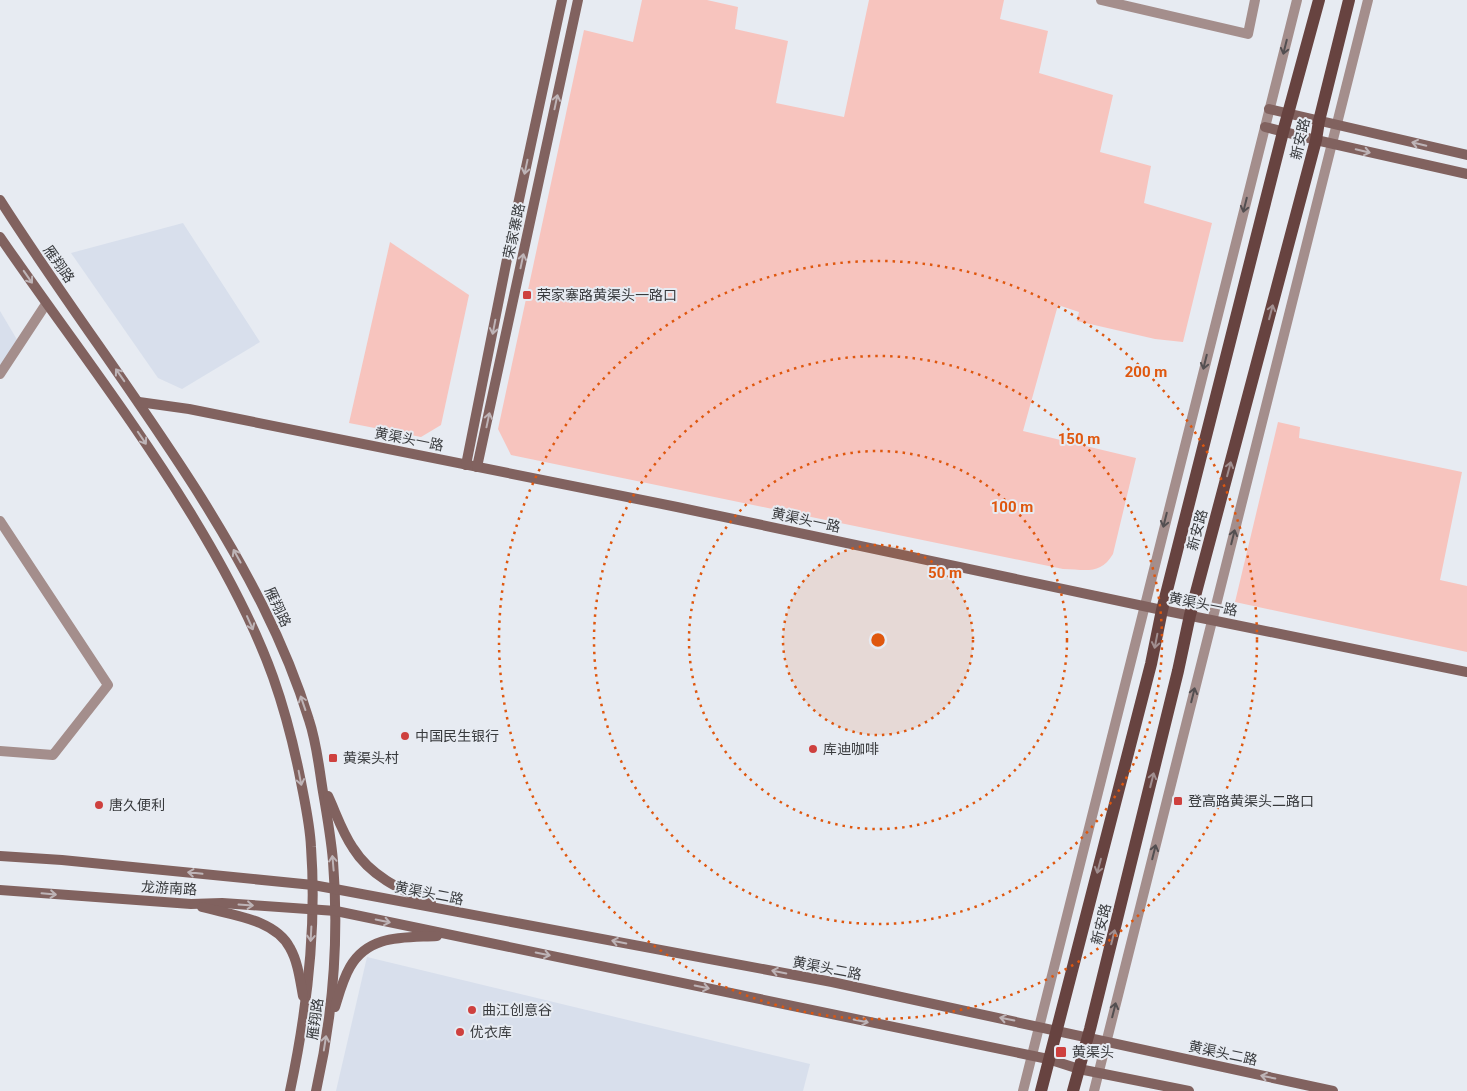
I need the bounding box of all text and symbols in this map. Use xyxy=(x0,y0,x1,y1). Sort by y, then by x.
one-way arrow xyxy=(1280,39,1289,55)
one-way arrow xyxy=(552,94,561,110)
street label: 新安路 xyxy=(1287,117,1313,161)
one-way arrow xyxy=(1412,139,1428,148)
one-way arrow xyxy=(1355,147,1371,156)
one-way arrow xyxy=(521,159,530,175)
one-way arrow xyxy=(1240,196,1249,212)
street label: 荣家寨路 xyxy=(500,202,528,260)
street label: 雁翔路 xyxy=(40,242,78,286)
one-way arrow xyxy=(518,253,527,269)
one-way arrow xyxy=(23,270,33,284)
place label: 荣家寨路黄渠头一路口 xyxy=(537,287,677,303)
marker: 荣家寨路黄渠头一路口 xyxy=(521,289,533,301)
one-way arrow xyxy=(1266,304,1276,320)
one-way arrow xyxy=(488,318,498,334)
one-way arrow xyxy=(1200,354,1209,370)
text: 200 m xyxy=(1125,363,1167,381)
one-way arrow xyxy=(115,368,125,382)
one-way arrow xyxy=(483,412,493,428)
street label: 黄渠头一路 xyxy=(373,424,445,454)
text: 150 m xyxy=(1058,430,1100,448)
one-way arrow xyxy=(137,431,147,445)
one-way arrow xyxy=(1225,462,1234,478)
text: 100 m xyxy=(991,498,1033,516)
street label: 黄渠头一路 xyxy=(770,505,842,535)
street label: 新安路 xyxy=(1184,508,1210,552)
one-way arrow xyxy=(1160,511,1170,527)
one-way arrow xyxy=(1229,529,1238,545)
one-way arrow xyxy=(231,549,241,563)
text: 50 m xyxy=(928,564,962,582)
street label: 雁翔路 xyxy=(262,585,294,629)
street label: 黄渠头一路 xyxy=(1167,589,1239,619)
one-way arrow xyxy=(246,616,256,631)
centre of rings xyxy=(869,631,887,649)
one-way arrow xyxy=(1151,632,1160,648)
one-way arrow xyxy=(1189,687,1199,703)
one-way arrow xyxy=(298,696,308,712)
place label: 中国民生银行 xyxy=(415,728,499,744)
marker: 中国民生银行 xyxy=(399,730,411,742)
place label: 库迪咖啡 xyxy=(823,741,879,757)
marker: 库迪咖啡 xyxy=(807,743,819,755)
place label: 黄渠头村 xyxy=(343,750,399,766)
marker: 黄渠头村 xyxy=(327,752,339,764)
one-way arrow xyxy=(296,769,306,785)
one-way arrow xyxy=(1148,772,1157,788)
place label: 登高路黄渠头二路口 xyxy=(1188,793,1314,809)
marker: 登高路黄渠头二路口 xyxy=(1172,795,1184,807)
place label: 唐久便利 xyxy=(109,797,165,813)
marker: 唐久便利 xyxy=(93,799,105,811)
one-way arrow xyxy=(1150,845,1159,861)
one-way arrow xyxy=(328,855,338,871)
one-way arrow xyxy=(1094,858,1103,874)
one-way arrow xyxy=(187,868,203,878)
street label: 黄渠头二路 xyxy=(393,878,465,908)
street label: 龙游南路 xyxy=(141,879,197,897)
one-way arrow xyxy=(40,889,56,899)
one-way arrow xyxy=(237,900,253,909)
street label: 新安路 xyxy=(1088,902,1114,946)
one-way arrow xyxy=(375,917,391,926)
one-way arrow xyxy=(307,926,316,942)
one-way arrow xyxy=(1109,930,1118,946)
one-way arrow xyxy=(612,937,628,947)
one-way arrow xyxy=(534,950,550,960)
street label: 黄渠头二路 xyxy=(791,953,863,983)
one-way arrow xyxy=(772,967,788,977)
one-way arrow xyxy=(693,983,709,993)
street label: 雁翔路 xyxy=(304,997,326,1041)
place label: 曲江创意谷 xyxy=(482,1002,552,1018)
one-way arrow xyxy=(1110,1002,1120,1018)
marker: 曲江创意谷 xyxy=(466,1004,478,1016)
one-way arrow xyxy=(999,1014,1015,1024)
one-way arrow xyxy=(852,1016,868,1026)
place label: 优衣库 xyxy=(470,1024,512,1040)
marker: 优衣库 xyxy=(454,1026,466,1038)
one-way arrow xyxy=(321,1036,331,1052)
street label: 黄渠头二路 xyxy=(1187,1038,1259,1068)
place label: 黄渠头 xyxy=(1072,1044,1114,1060)
marker: 黄渠头 xyxy=(1054,1045,1068,1059)
one-way arrow xyxy=(1261,1072,1277,1081)

